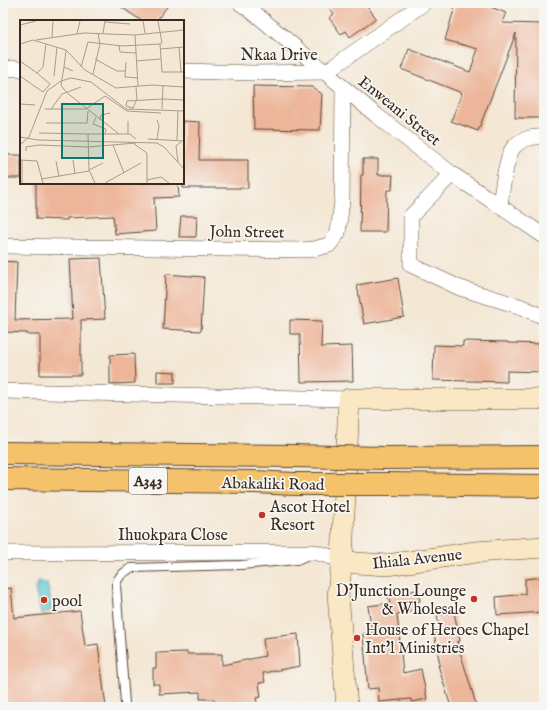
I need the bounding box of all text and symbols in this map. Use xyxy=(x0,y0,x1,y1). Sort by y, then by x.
inset map xyxy=(20,20,184,184)
street label: Nkaa Drive xyxy=(241,46,318,66)
street label: Enweani Street xyxy=(354,72,444,151)
street label: John Street xyxy=(207,222,285,244)
road number: A343 xyxy=(129,468,167,494)
street label: Abakaliki Road xyxy=(220,474,325,496)
place label: Ascot Hotel Resort xyxy=(269,498,351,536)
marker: Ascot Hotel Resort xyxy=(257,510,267,520)
street label: Ihuokpara Close xyxy=(118,526,228,546)
street label: Ihiala Avenue xyxy=(371,545,463,575)
place label: D'Junction Lounge & Wholesale xyxy=(336,582,466,620)
place label: pool xyxy=(52,592,83,612)
marker: D'Junction Lounge & Wholesale xyxy=(469,594,479,604)
marker: pool xyxy=(39,595,49,605)
place label: House of Heroes Chapel Int'l Ministries xyxy=(365,621,529,659)
marker: House of Heroes Chapel Int'l Ministries xyxy=(352,633,362,643)

